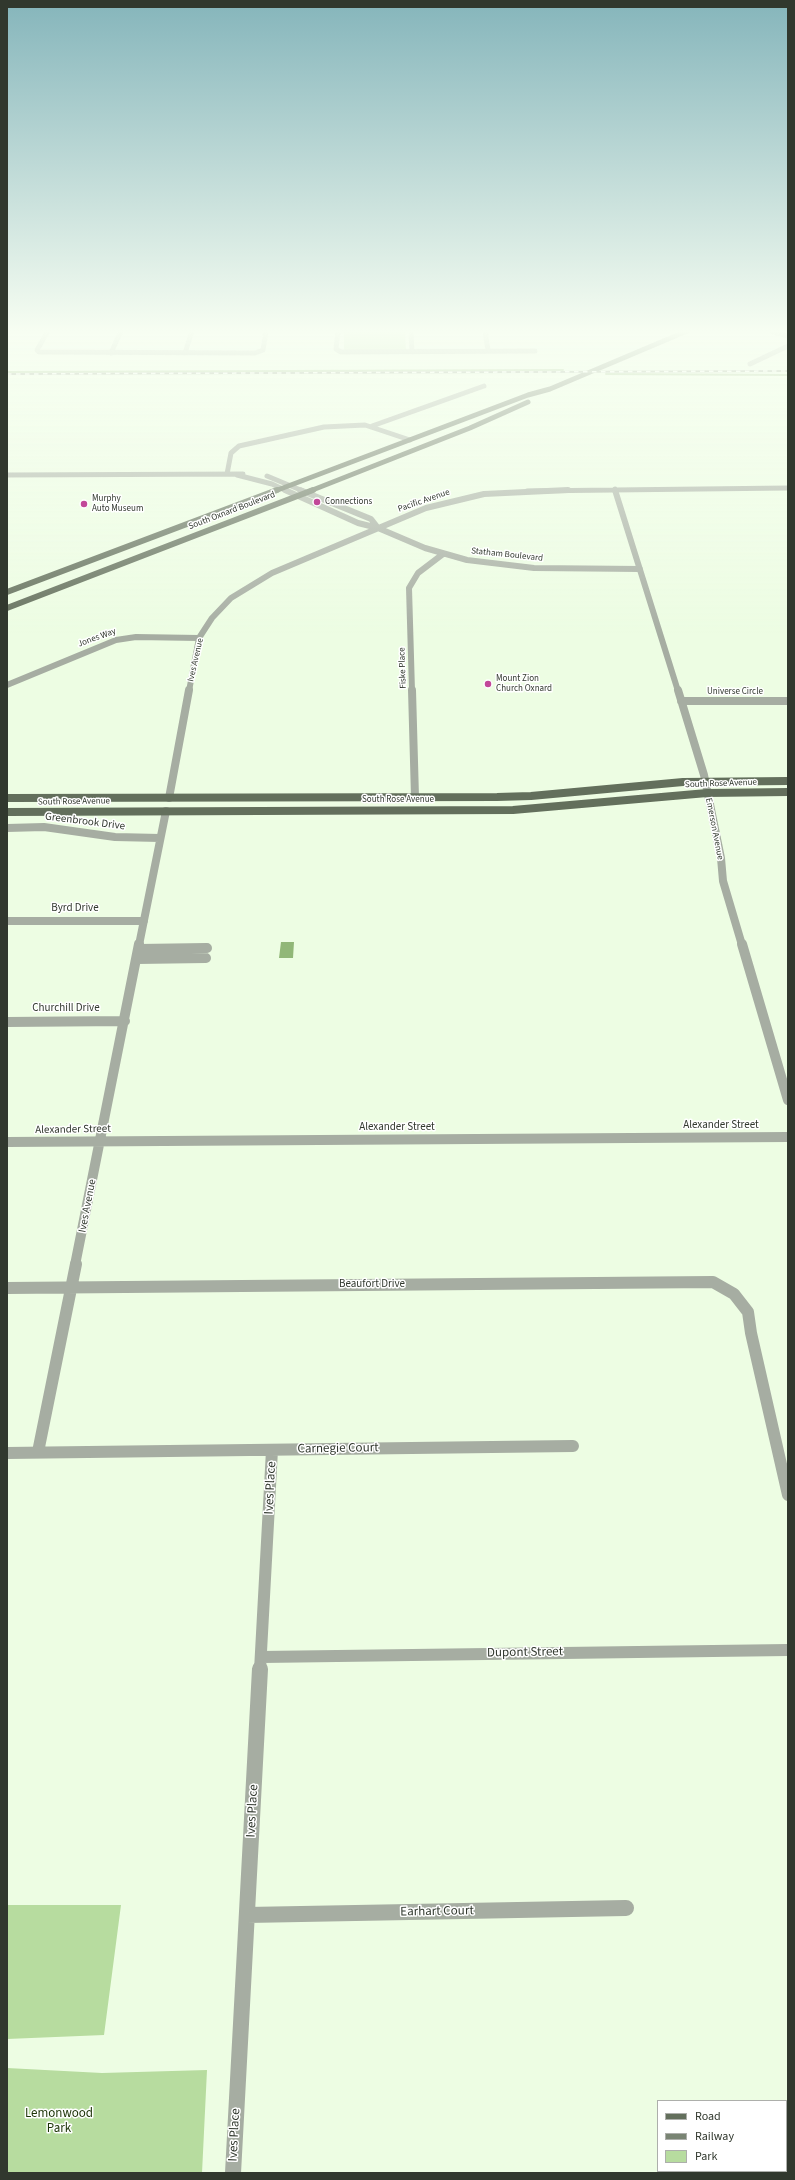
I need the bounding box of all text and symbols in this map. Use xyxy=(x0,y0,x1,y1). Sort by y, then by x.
street label: Pacific Avenue xyxy=(397,487,451,515)
street label: South Oxnard Boulevard xyxy=(187,489,277,533)
place label: Murphy Auto Museum xyxy=(92,494,143,515)
marker: Connections xyxy=(312,497,322,507)
place label: Connections xyxy=(325,497,372,507)
marker: Murphy Auto Museum xyxy=(79,499,89,509)
street label: Statham Boulevard xyxy=(471,546,543,564)
street label: Jones Way xyxy=(76,626,118,650)
street label: Ives Avenue xyxy=(186,637,206,683)
street label: Fiske Place xyxy=(397,647,409,689)
place label: Mount Zion Church Oxnard xyxy=(496,674,552,695)
marker: Mount Zion Church Oxnard xyxy=(483,679,493,689)
street label: Universe Circle xyxy=(707,687,763,697)
street label: South Rose Avenue xyxy=(685,777,757,791)
street label: South Rose Avenue xyxy=(362,795,434,805)
street label: South Rose Avenue xyxy=(38,796,110,808)
street label: Emerson Avenue xyxy=(703,797,725,861)
street label: Greenbrook Drive xyxy=(44,811,126,833)
street label: Byrd Drive xyxy=(51,902,99,916)
street label: Churchill Drive xyxy=(32,1002,100,1016)
street label: Alexander Street xyxy=(683,1119,759,1133)
street label: Alexander Street xyxy=(359,1121,435,1135)
street label: Alexander Street xyxy=(35,1123,111,1137)
street label: Ives Avenue xyxy=(76,1178,100,1234)
street label: Beaufort Drive xyxy=(339,1278,405,1292)
street label: Carnegie Court xyxy=(297,1440,379,1458)
street label: Ives Place xyxy=(262,1461,280,1515)
street label: Dupont Street xyxy=(487,1645,563,1661)
street label: Ives Place xyxy=(244,1784,262,1838)
street label: Earhart Court xyxy=(400,1904,474,1920)
legend xyxy=(657,2100,787,2172)
park label: Lemonwood Park xyxy=(25,2106,93,2137)
street label: Ives Place xyxy=(226,2108,244,2162)
text: Road xyxy=(695,2108,721,2125)
text: Railway xyxy=(695,2128,734,2145)
text: Park xyxy=(695,2148,717,2165)

